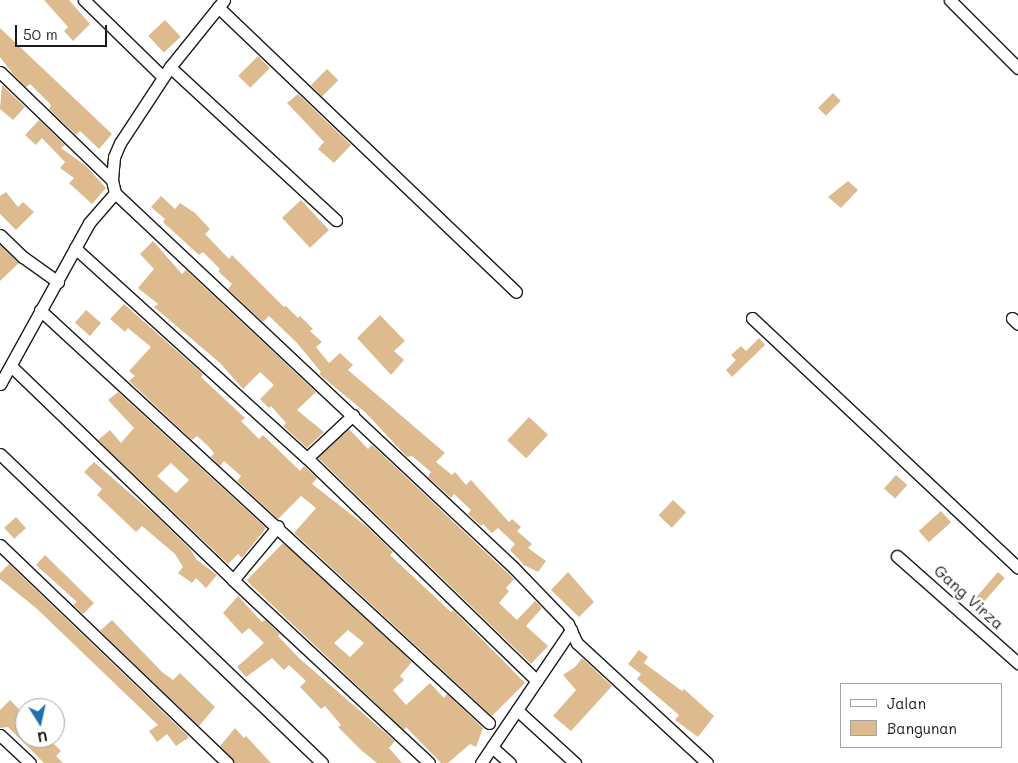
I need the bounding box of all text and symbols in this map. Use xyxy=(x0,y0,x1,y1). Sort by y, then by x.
scale bar xyxy=(18,15,110,47)
text: 50 m xyxy=(23,24,58,44)
street label: Gang Virza xyxy=(930,561,1008,633)
legend xyxy=(840,683,1003,748)
text: Jalan xyxy=(887,693,926,713)
north arrow xyxy=(15,698,65,748)
text: Bangunan xyxy=(887,718,957,738)
text: U xyxy=(36,727,49,747)

